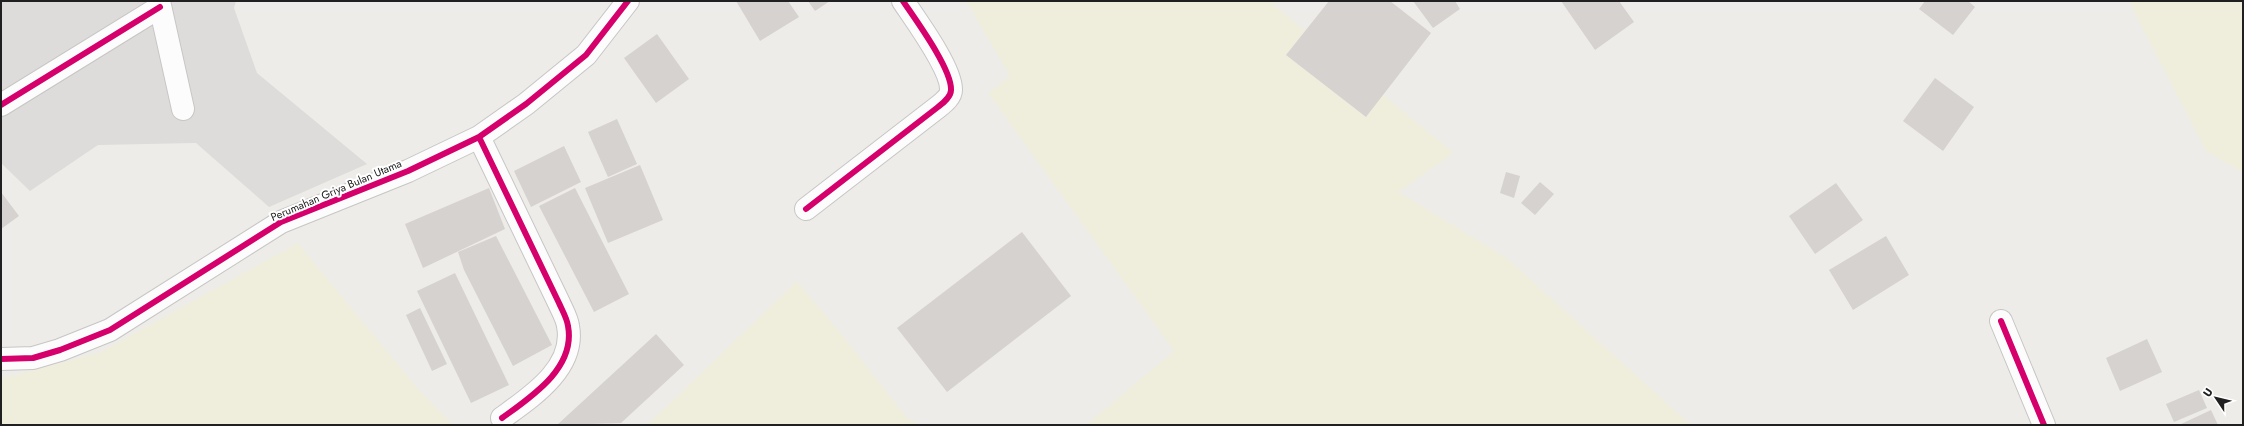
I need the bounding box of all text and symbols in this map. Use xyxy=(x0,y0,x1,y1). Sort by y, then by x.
street label: Perumahan Griya Bulan Utama xyxy=(268,155,404,225)
north arrow xyxy=(2196,378,2236,418)
text: U xyxy=(2199,385,2217,400)

